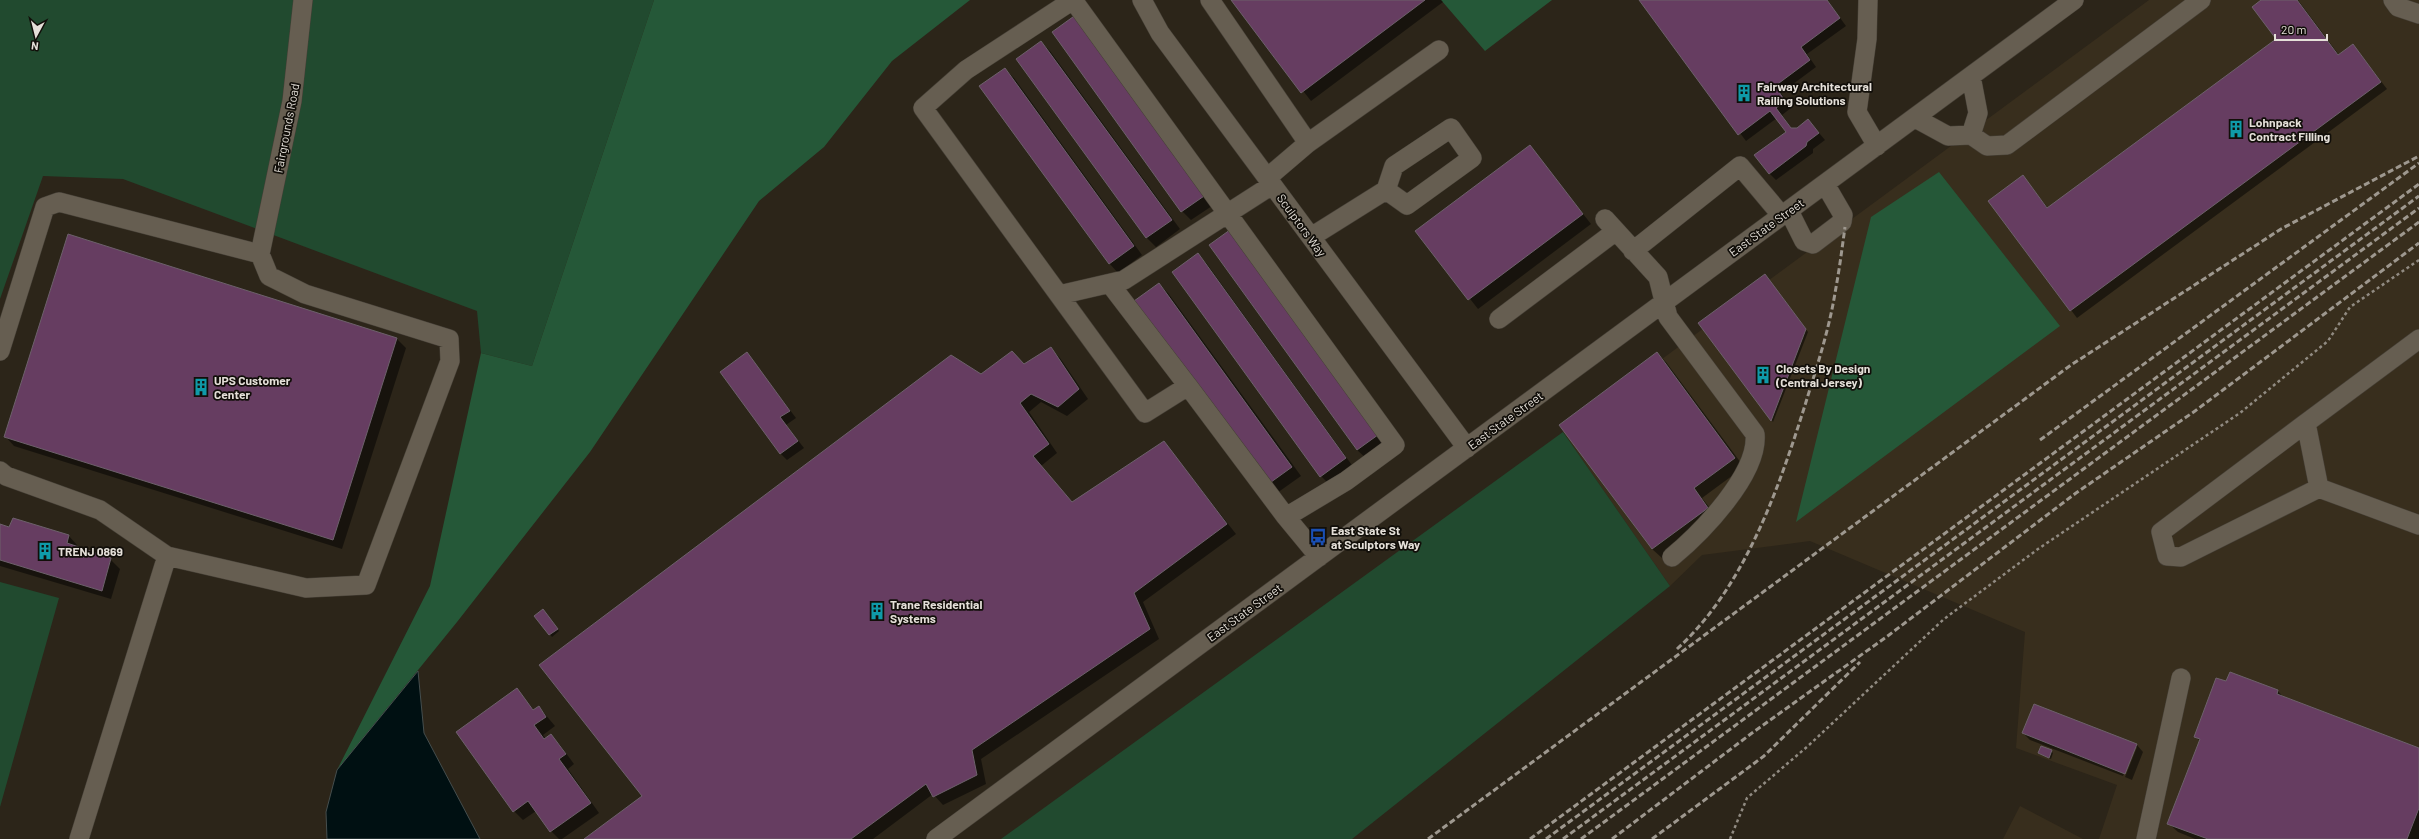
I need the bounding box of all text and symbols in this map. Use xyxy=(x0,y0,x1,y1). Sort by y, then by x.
north arrow xyxy=(16,16,56,56)
scale bar xyxy=(2275,16,2327,42)
text: 20 m xyxy=(2281,22,2307,36)
text: N xyxy=(30,40,39,53)
place label: Fairway Architectural Railing Solutions xyxy=(1757,79,1872,107)
street label: Fairgrounds Road xyxy=(270,82,302,174)
building icon: Fairway Architectural Railing Solutions xyxy=(1734,83,1754,103)
place label: Lohnpack Contract Filling xyxy=(2249,115,2331,143)
building icon: Lohnpack Contract Filling xyxy=(2226,119,2246,139)
street label: Sculptors Way xyxy=(1275,191,1330,259)
street label: East State Street xyxy=(1726,195,1806,259)
place label: Closets By Design (Central Jersey) xyxy=(1775,361,1870,389)
building icon: Closets By Design (Central Jersey) xyxy=(1753,365,1773,385)
place label: UPS Customer Center xyxy=(214,373,291,401)
building icon: UPS Customer Center xyxy=(191,377,211,397)
street label: East State Street xyxy=(1465,388,1545,452)
place label: East State St at Sculptors Way xyxy=(1331,523,1420,551)
bus stop icon: East State St at Sculptors Way xyxy=(1308,527,1328,547)
building icon: TRENJ 0869 xyxy=(35,541,55,561)
place label: TRENJ 0869 xyxy=(58,544,123,558)
street label: East State Street xyxy=(1204,580,1284,644)
place label: Trane Residential Systems xyxy=(890,597,982,625)
building icon: Trane Residential Systems xyxy=(867,601,887,621)

